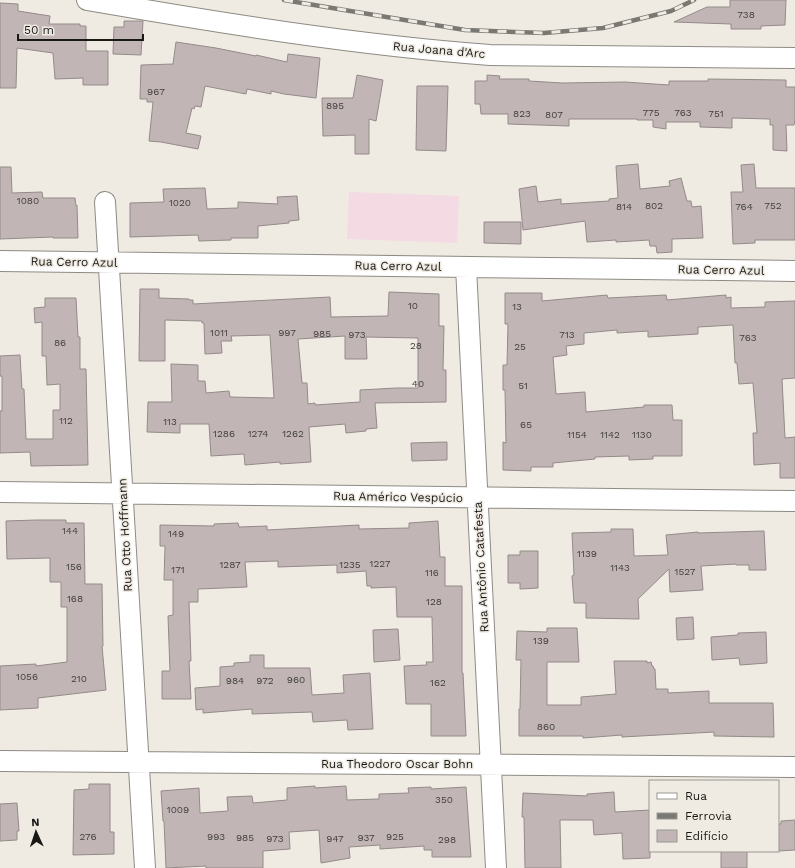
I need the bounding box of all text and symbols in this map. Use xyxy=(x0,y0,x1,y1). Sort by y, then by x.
house number: 738 xyxy=(737,9,755,20)
scale bar xyxy=(18,16,143,42)
text: 50 m xyxy=(24,23,54,37)
street label: Rua Joana d'Arc xyxy=(392,39,486,61)
house number: 967 xyxy=(147,86,165,97)
house number: 895 xyxy=(326,100,344,111)
house number: 775 xyxy=(642,107,660,118)
house number: 763 xyxy=(674,107,692,118)
house number: 823 xyxy=(513,108,531,119)
house number: 751 xyxy=(708,108,724,119)
house number: 807 xyxy=(545,109,563,120)
house number: 1080 xyxy=(17,195,39,206)
house number: 1020 xyxy=(169,197,191,208)
house number: 802 xyxy=(645,200,663,211)
house number: 752 xyxy=(764,200,782,211)
house number: 814 xyxy=(616,201,632,212)
house number: 764 xyxy=(735,201,753,212)
street label: Rua Cerro Azul xyxy=(30,254,118,270)
street label: Rua Cerro Azul xyxy=(354,258,442,274)
street label: Rua Cerro Azul xyxy=(677,262,765,278)
house number: 10 xyxy=(408,300,418,311)
house number: 13 xyxy=(512,301,522,312)
house number: 1011 xyxy=(210,327,228,338)
house number: 997 xyxy=(278,327,296,338)
house number: 985 xyxy=(313,328,331,339)
house number: 973 xyxy=(348,329,366,340)
house number: 713 xyxy=(559,329,575,340)
house number: 763 xyxy=(739,332,757,343)
house number: 86 xyxy=(54,337,66,348)
house number: 28 xyxy=(410,340,422,351)
house number: 25 xyxy=(514,341,526,352)
house number: 40 xyxy=(412,378,424,389)
house number: 51 xyxy=(518,380,528,391)
house number: 112 xyxy=(59,415,73,426)
house number: 113 xyxy=(163,416,177,427)
house number: 65 xyxy=(520,419,532,430)
house number: 1286 xyxy=(213,428,235,439)
house number: 1274 xyxy=(248,428,268,439)
house number: 1262 xyxy=(282,428,304,439)
house number: 1154 xyxy=(567,429,587,440)
house number: 1142 xyxy=(600,429,620,440)
house number: 1130 xyxy=(632,429,652,440)
street label: Rua Otto Hoffmann xyxy=(115,478,135,592)
street label: Rua Américo Vespúcio xyxy=(333,489,463,505)
street label: Rua Antônio Catafesta xyxy=(471,501,491,633)
house number: 144 xyxy=(62,525,78,536)
house number: 149 xyxy=(168,528,184,539)
house number: 1139 xyxy=(577,548,597,559)
house number: 1227 xyxy=(370,558,391,569)
house number: 1287 xyxy=(219,559,241,570)
house number: 1235 xyxy=(339,559,361,570)
house number: 156 xyxy=(66,561,82,572)
house number: 1143 xyxy=(610,562,630,573)
house number: 171 xyxy=(171,564,185,575)
house number: 1527 xyxy=(675,566,696,577)
house number: 116 xyxy=(425,567,439,578)
house number: 168 xyxy=(67,593,83,604)
house number: 128 xyxy=(426,596,442,607)
house number: 139 xyxy=(533,635,549,646)
house number: 1056 xyxy=(16,671,38,682)
house number: 210 xyxy=(71,673,87,684)
house number: 960 xyxy=(287,674,305,685)
house number: 984 xyxy=(226,675,244,686)
house number: 972 xyxy=(256,675,274,686)
house number: 162 xyxy=(430,677,446,688)
house number: 860 xyxy=(537,721,555,732)
street label: Rua Theodoro Oscar Bohn xyxy=(321,757,473,771)
legend xyxy=(649,780,779,852)
text: Rua xyxy=(685,789,707,803)
house number: 350 xyxy=(435,794,453,805)
house number: 1009 xyxy=(167,804,189,815)
text: Ferrovia xyxy=(685,809,732,823)
north arrow xyxy=(16,812,56,852)
text: N xyxy=(31,816,40,829)
text: Edifício xyxy=(685,829,728,843)
house number: 276 xyxy=(79,831,97,842)
house number: 993 xyxy=(207,831,225,842)
house number: 925 xyxy=(386,831,404,842)
house number: 985 xyxy=(236,832,254,843)
house number: 937 xyxy=(357,832,375,843)
house number: 973 xyxy=(266,833,284,844)
house number: 947 xyxy=(326,833,344,844)
house number: 298 xyxy=(438,834,456,845)

